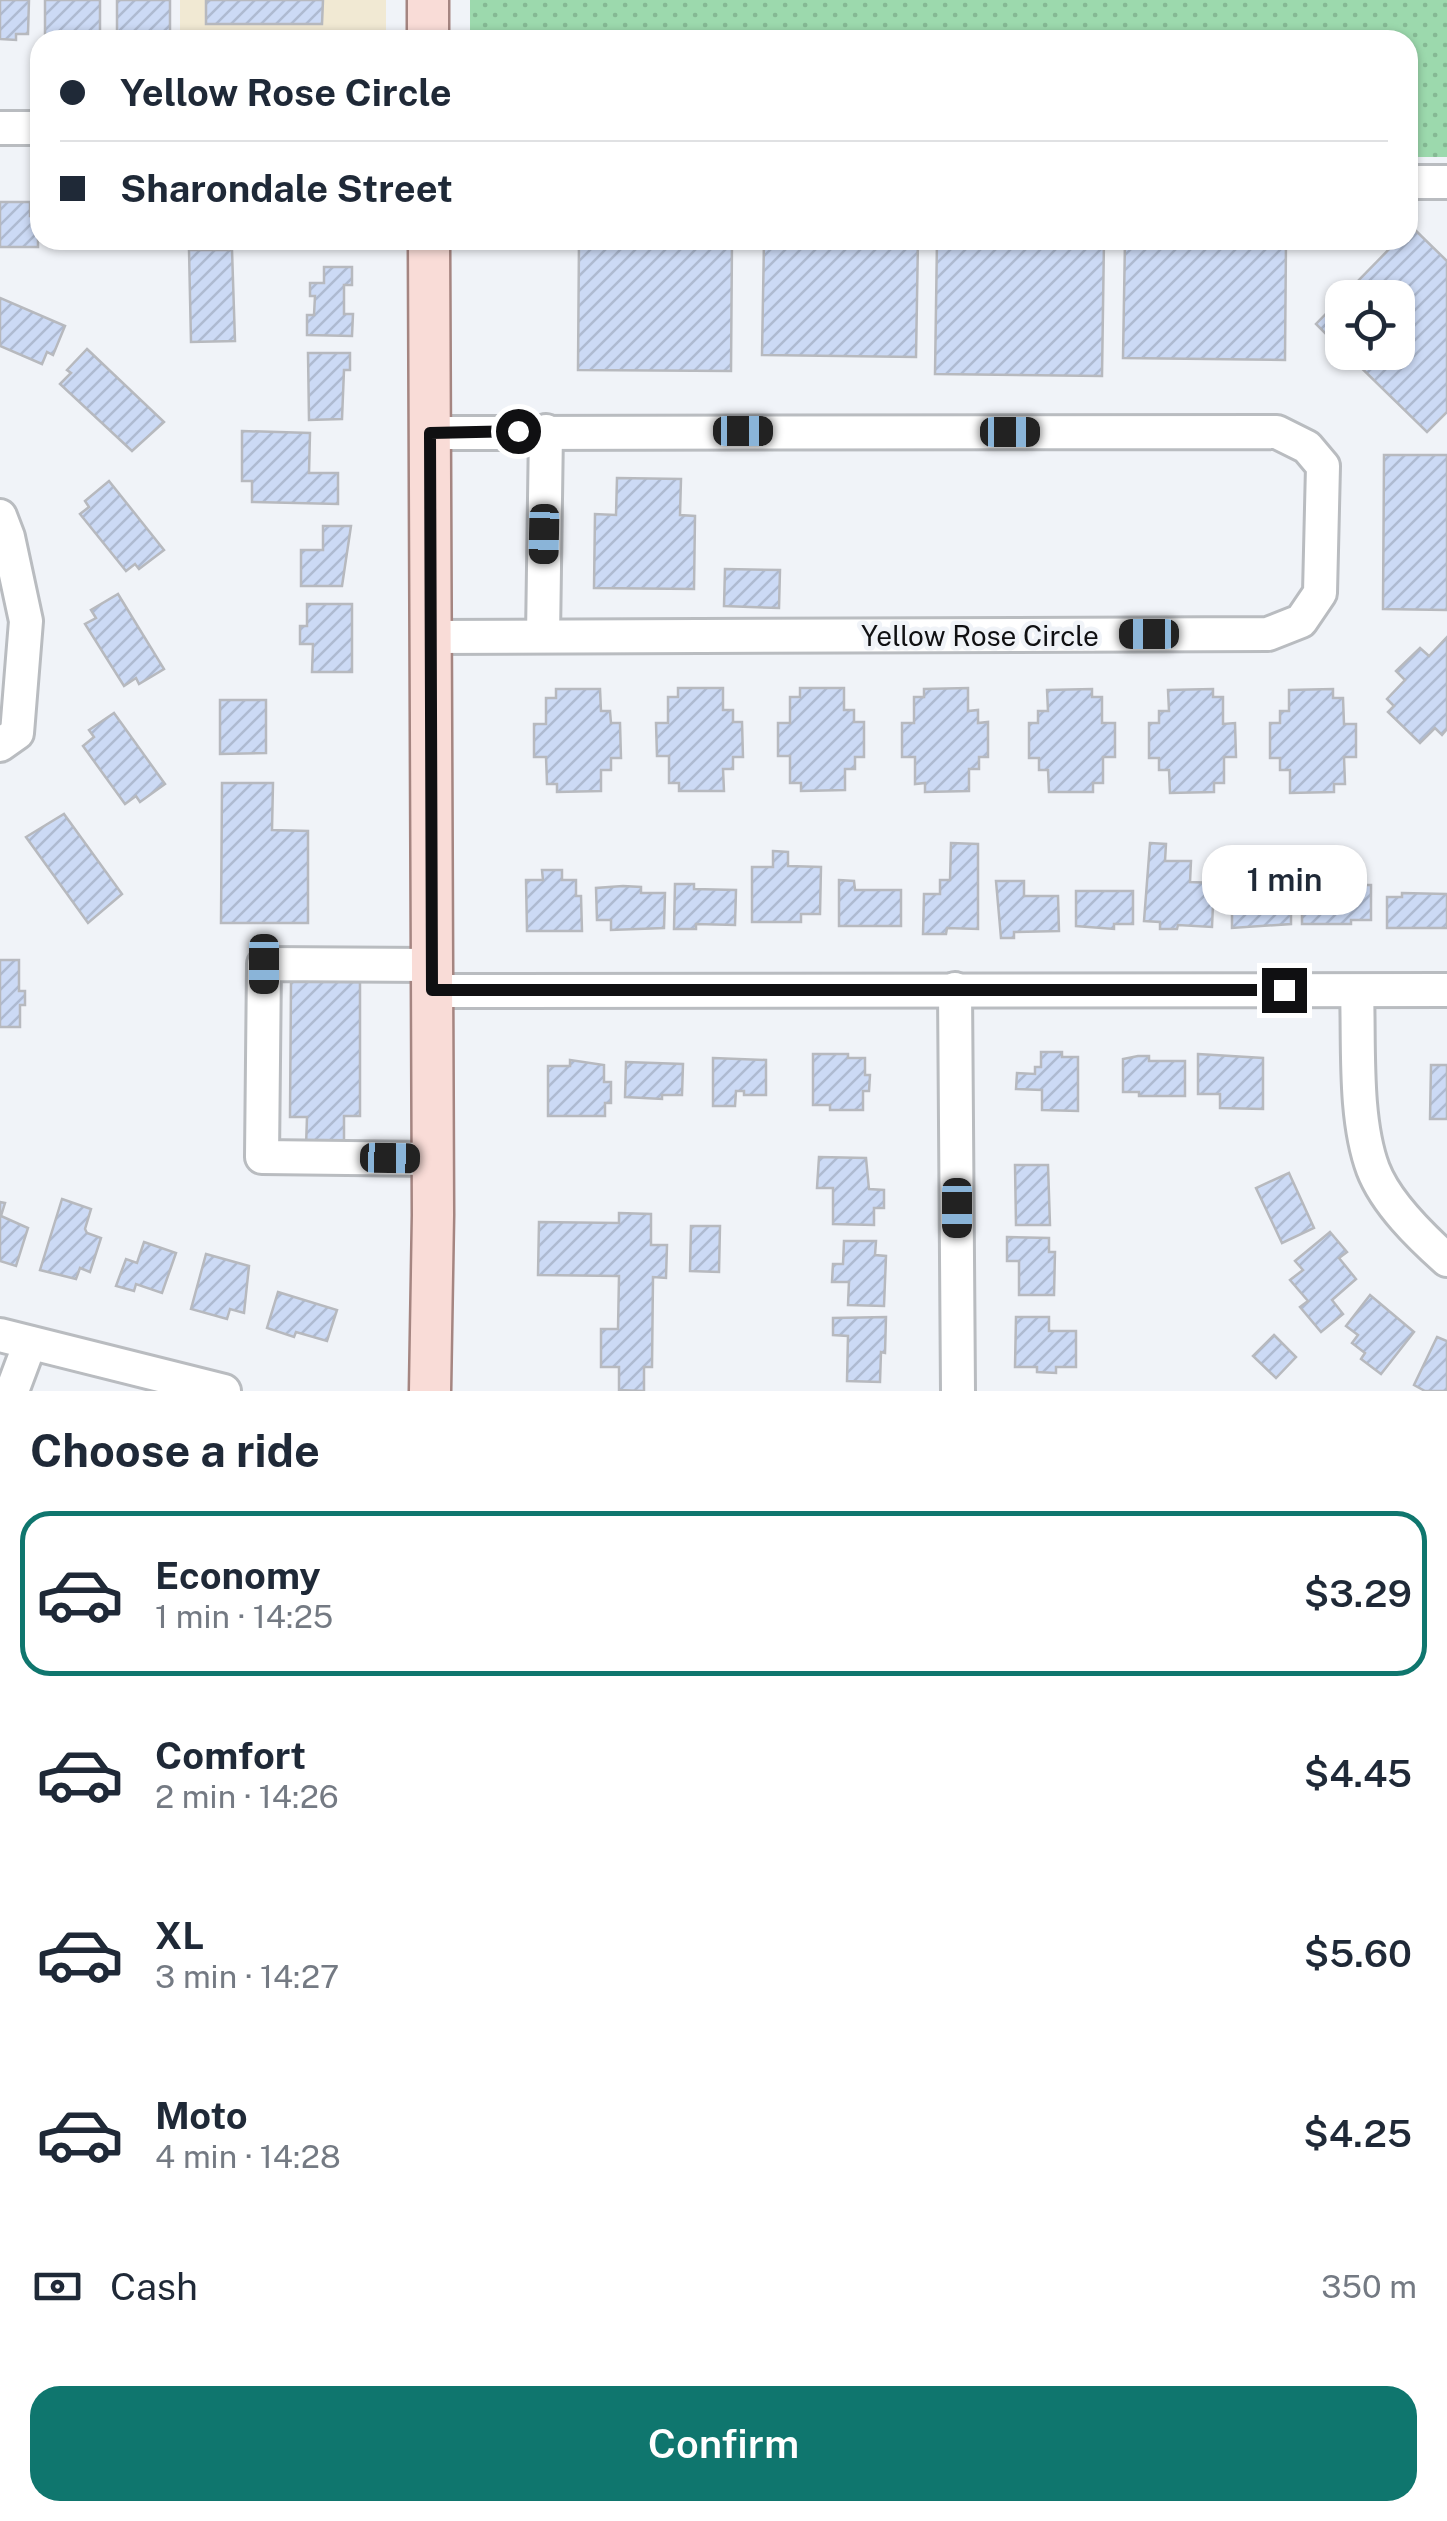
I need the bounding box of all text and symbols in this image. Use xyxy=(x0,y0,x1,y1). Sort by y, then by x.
text: Yellow Rose Circle xyxy=(120,70,452,115)
text: Sharondale Street xyxy=(120,166,453,211)
map controls xyxy=(1325,280,1415,370)
button: locate xyxy=(1325,280,1415,370)
route start xyxy=(496,409,541,454)
car xyxy=(713,416,773,446)
car xyxy=(980,417,1040,447)
car xyxy=(528,504,560,564)
street label: Yellow Rose Circle xyxy=(861,619,1099,652)
car xyxy=(1119,619,1179,649)
callout: 1 min xyxy=(1202,845,1366,915)
text: 1 min xyxy=(1246,861,1323,898)
car xyxy=(249,934,279,994)
route end xyxy=(1262,968,1307,1013)
car xyxy=(360,1142,420,1174)
car xyxy=(942,1178,972,1238)
text: Choose a ride xyxy=(30,1424,320,1477)
icon: car xyxy=(35,1549,125,1639)
text: Economy xyxy=(155,1553,321,1598)
text: $3.29 xyxy=(1304,1571,1412,1616)
text: 1 min · 14:25 xyxy=(155,1598,333,1635)
icon: car xyxy=(35,1729,125,1819)
text: Comfort xyxy=(155,1733,306,1778)
text: $4.45 xyxy=(1304,1751,1412,1796)
text: 2 min · 14:26 xyxy=(155,1778,339,1815)
icon: car xyxy=(35,1909,125,1999)
text: XL xyxy=(155,1913,204,1958)
text: $5.60 xyxy=(1304,1931,1412,1976)
text: 3 min · 14:27 xyxy=(155,1958,339,1995)
icon: car xyxy=(35,2089,125,2179)
text: Moto xyxy=(155,2093,248,2138)
text: $4.25 xyxy=(1303,2111,1412,2156)
text: 4 min · 14:28 xyxy=(155,2138,341,2175)
icon: cash xyxy=(30,2259,85,2314)
text: Cash xyxy=(110,2264,198,2309)
text: 350 m xyxy=(1321,2268,1417,2305)
button: Confirm xyxy=(30,2386,1417,2501)

